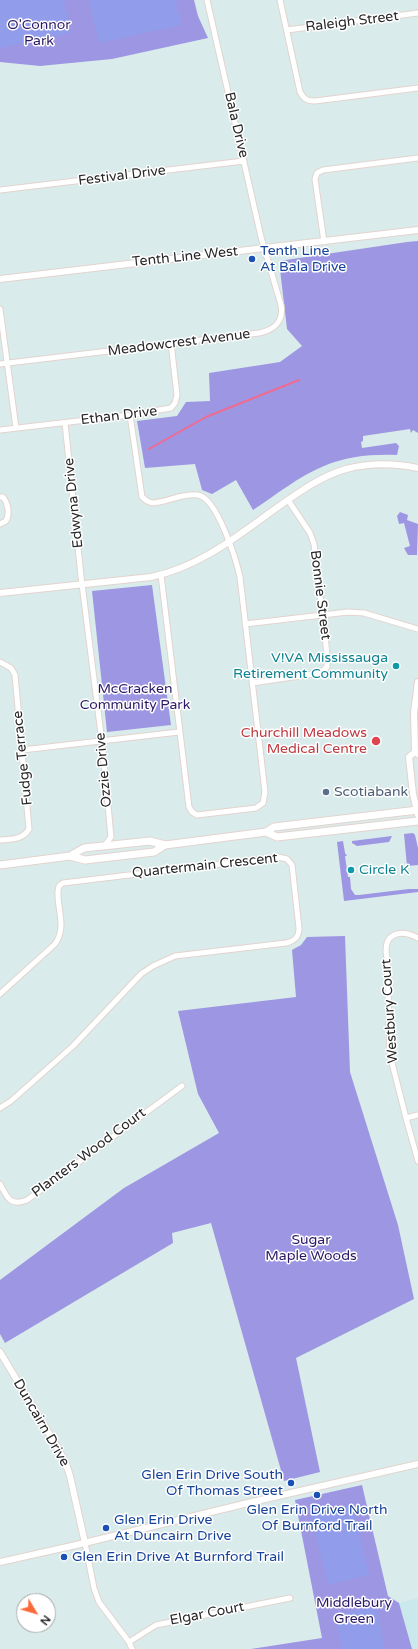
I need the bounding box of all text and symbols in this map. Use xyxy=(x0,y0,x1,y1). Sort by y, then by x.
street label: Raleigh Street xyxy=(304,8,400,36)
park label: O'Connor Park xyxy=(7,17,71,50)
street label: Bala Drive xyxy=(220,90,252,160)
street label: Festival Drive xyxy=(77,162,167,190)
street label: Tenth Line West xyxy=(131,243,239,271)
place label: Tenth Line At Bala Drive xyxy=(260,243,346,276)
marker: Tenth Line At Bala Drive xyxy=(247,254,257,264)
street label: Meadowcrest Avenue xyxy=(107,326,251,360)
street label: Ethan Drive xyxy=(80,403,158,429)
street label: Edwyna Drive xyxy=(61,457,87,549)
street label: Bonnie Street xyxy=(306,549,334,641)
place label: V!VA Mississauga Retirement Community xyxy=(233,650,388,682)
marker: V!VA Mississauga Retirement Community xyxy=(391,661,401,671)
park label: McCracken Community Park xyxy=(80,681,190,714)
street label: Fudge Terrace xyxy=(10,710,36,806)
place label: Churchill Meadows Medical Centre xyxy=(241,725,367,758)
street label: Ozzie Drive xyxy=(92,732,116,808)
marker: Churchill Meadows Medical Centre xyxy=(370,735,382,747)
place label: Scotiabank xyxy=(334,784,408,800)
marker: Scotiabank xyxy=(321,787,331,797)
street label: Quartermain Crescent xyxy=(131,850,279,882)
place label: Circle K xyxy=(359,862,409,878)
marker: Circle K xyxy=(346,865,356,875)
street label: Westbury Court xyxy=(378,958,402,1064)
street label: Planters Wood Court xyxy=(29,1105,149,1201)
park label: Sugar Maple Woods xyxy=(265,1232,357,1264)
street label: Duncairn Drive xyxy=(9,1376,73,1470)
place label: Glen Erin Drive South Of Thomas Street xyxy=(141,1467,283,1500)
marker: Glen Erin Drive South Of Thomas Street xyxy=(286,1478,296,1488)
marker: Glen Erin Drive North Of Burnford Trail xyxy=(312,1490,322,1500)
place label: Glen Erin Drive North Of Burnford Trail xyxy=(247,1502,387,1534)
place label: Glen Erin Drive At Duncairn Drive xyxy=(114,1512,231,1544)
marker: Glen Erin Drive At Duncairn Drive xyxy=(101,1523,111,1533)
place label: Glen Erin Drive At Burnford Trail xyxy=(72,1549,284,1565)
marker: Glen Erin Drive At Burnford Trail xyxy=(59,1552,69,1562)
north arrow xyxy=(16,1593,56,1633)
park label: Middlebury Green xyxy=(316,1595,392,1628)
street label: Elgar Court xyxy=(168,1599,246,1629)
text: N xyxy=(37,1613,53,1628)

